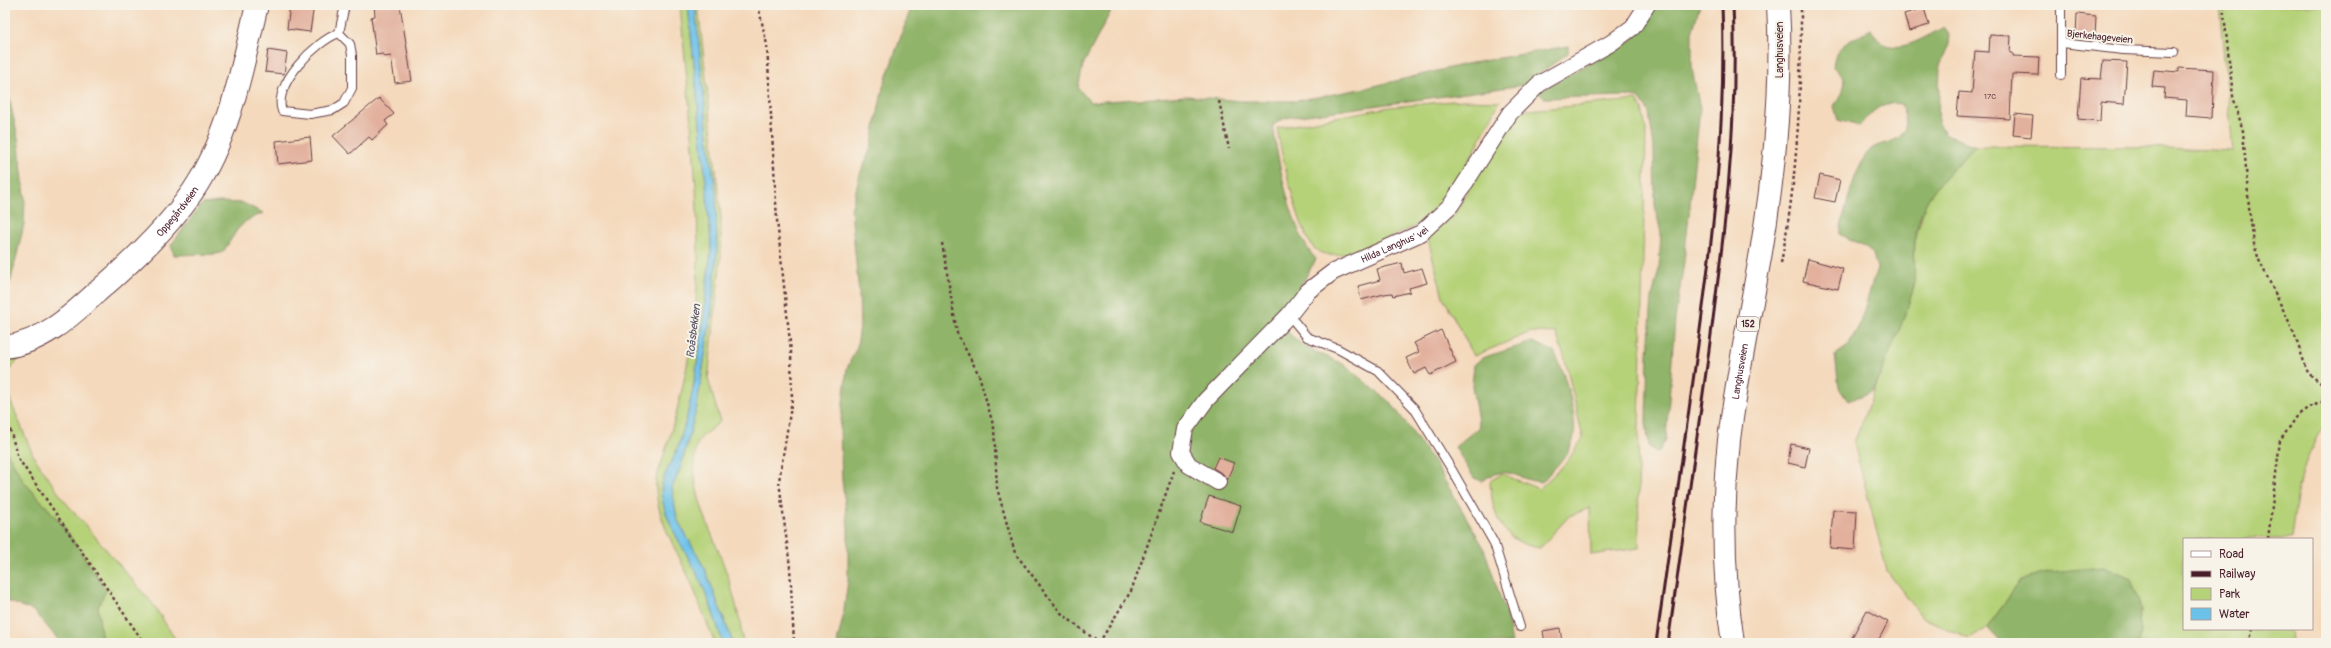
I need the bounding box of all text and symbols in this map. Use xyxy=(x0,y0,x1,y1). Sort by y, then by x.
street label: Langhusveien xyxy=(1774,21,1786,78)
street label: Bjerkehageveien xyxy=(2066,28,2134,46)
house number: 17C xyxy=(1984,92,1996,101)
street label: Oppegårdveien xyxy=(154,184,202,239)
street label: Hilda Langhus' vei xyxy=(1359,224,1431,266)
water label: Roåsbekken xyxy=(684,303,703,359)
road number: 152 xyxy=(1737,317,1759,331)
street label: Langhusveien xyxy=(1730,342,1751,400)
legend xyxy=(2183,538,2313,630)
text: Road xyxy=(2219,547,2244,562)
text: Railway xyxy=(2219,567,2255,582)
text: Park xyxy=(2219,587,2240,602)
text: Water xyxy=(2219,607,2250,622)

